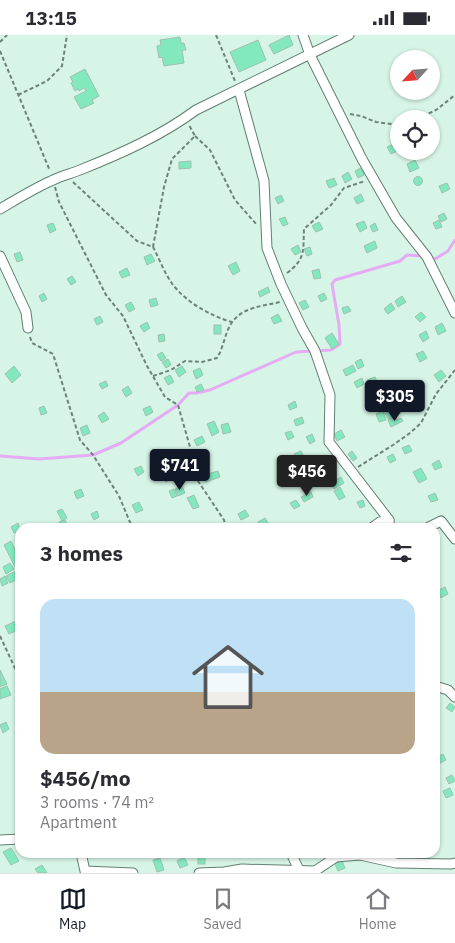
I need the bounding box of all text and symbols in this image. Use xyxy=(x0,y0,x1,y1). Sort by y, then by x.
text: 13:15 xyxy=(25,6,77,30)
north arrow xyxy=(390,50,440,100)
map controls xyxy=(390,50,440,160)
button: locate xyxy=(390,110,440,160)
pin: $305 xyxy=(365,379,425,422)
text: $305 xyxy=(376,386,414,406)
pin: $741 xyxy=(150,449,210,491)
text: $741 xyxy=(161,455,199,475)
pin: $456 xyxy=(277,455,337,497)
text: $456 xyxy=(288,461,326,481)
text: 3 homes xyxy=(40,539,123,567)
icon: filters xyxy=(387,539,415,567)
icon: home xyxy=(183,632,273,722)
text: $456/mo xyxy=(40,764,131,792)
text: 3 rooms · 74 m² xyxy=(40,792,154,812)
text: Apartment xyxy=(40,812,117,832)
tab: Map xyxy=(59,885,87,933)
tab: Saved xyxy=(204,885,242,933)
tab: Home xyxy=(359,885,396,933)

